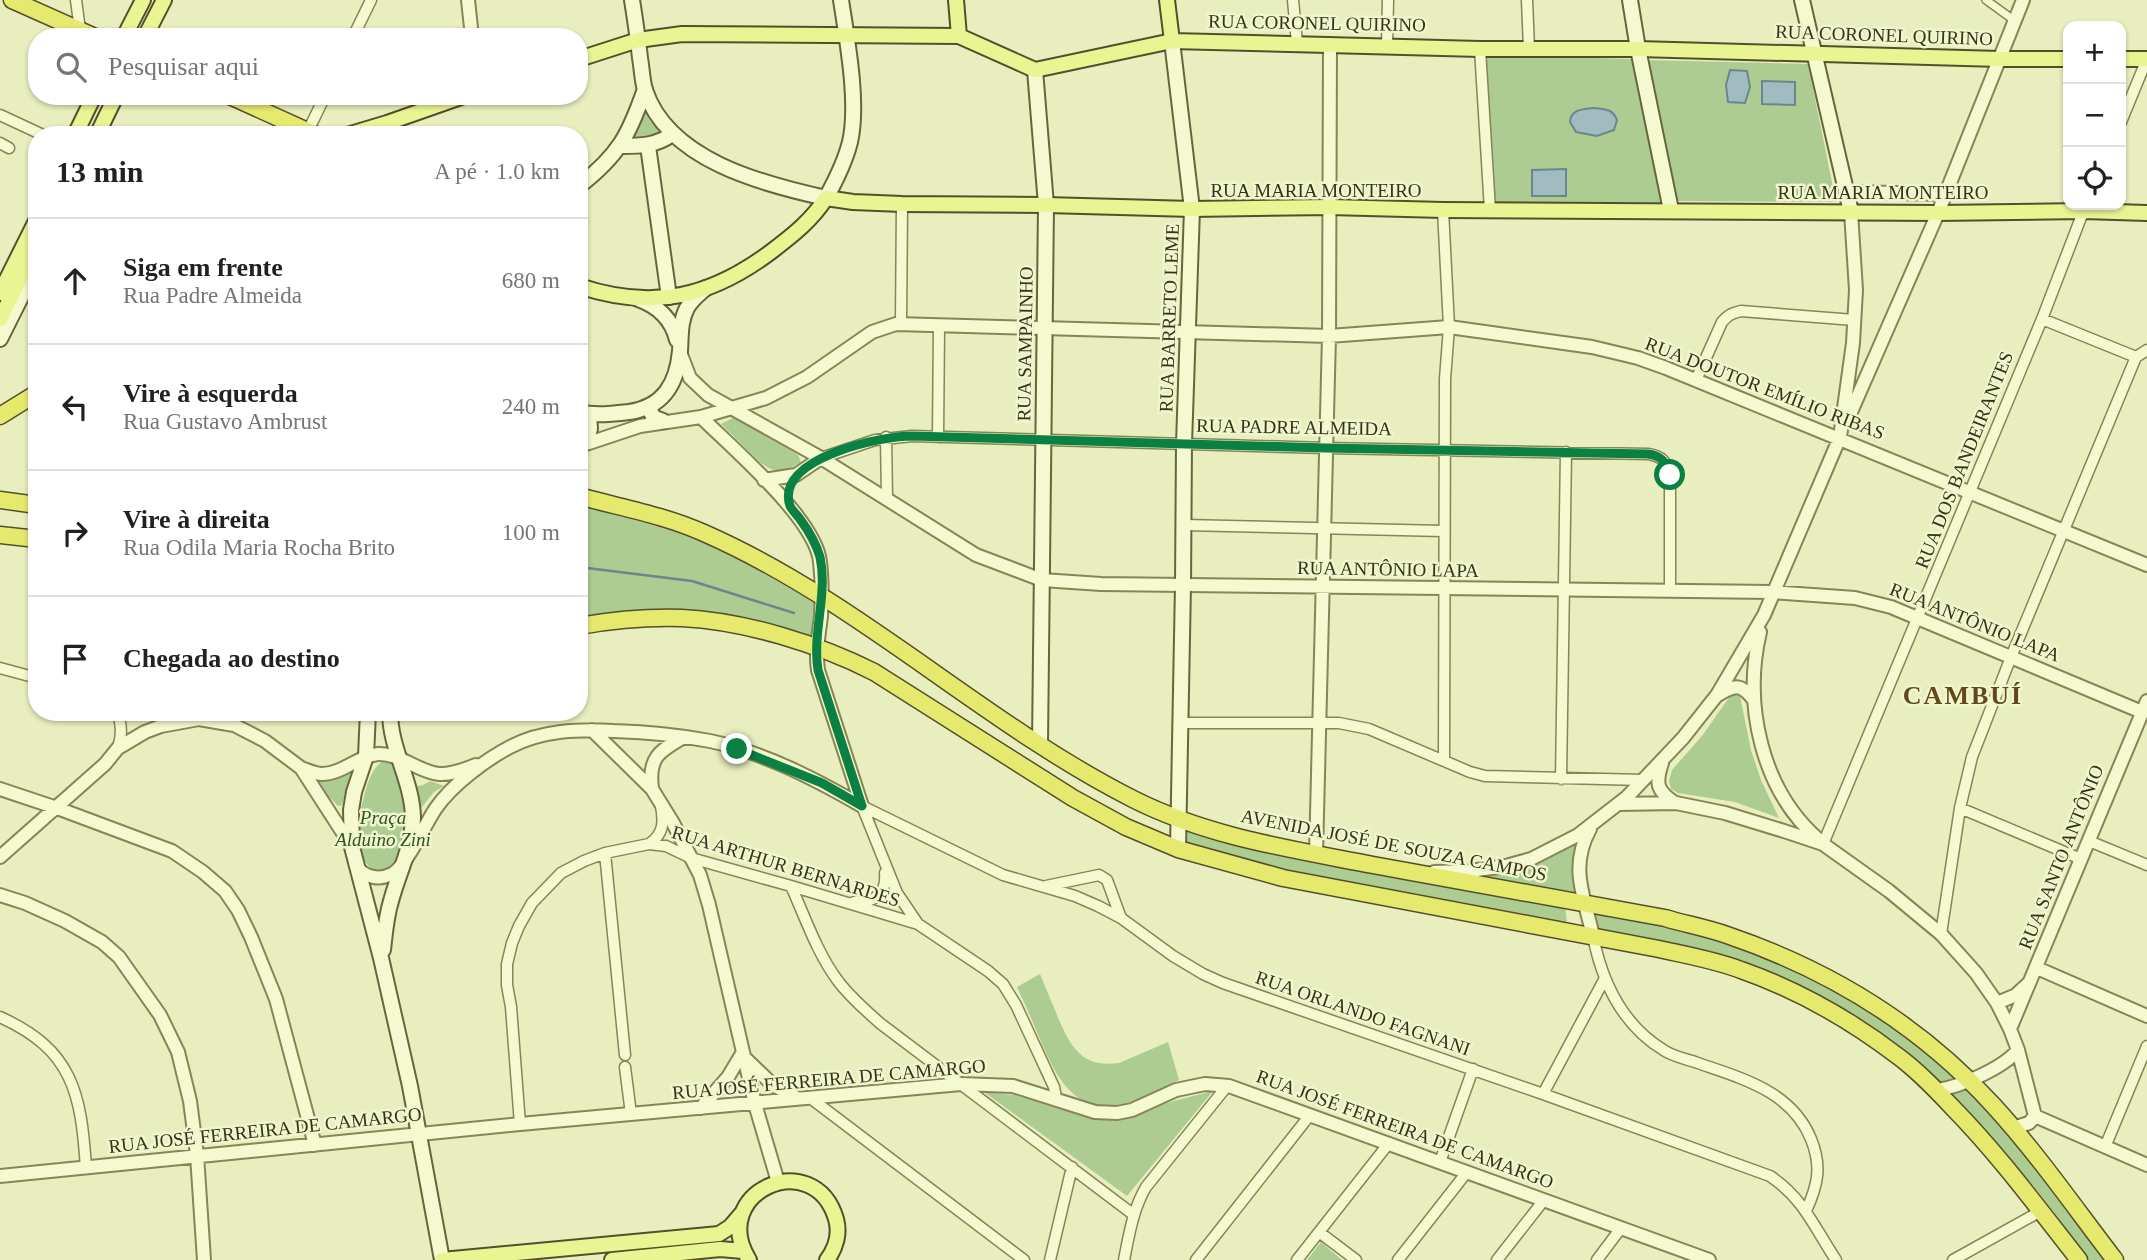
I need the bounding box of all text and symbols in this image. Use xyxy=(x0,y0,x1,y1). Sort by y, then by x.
street label: RUA CORONEL QUIRINO xyxy=(1208,11,1426,35)
street label: RUA CORONEL QUIRINO xyxy=(1775,21,1993,49)
map controls xyxy=(2063,21,2126,210)
button: + xyxy=(2063,21,2126,84)
search box xyxy=(28,28,588,105)
icon: search xyxy=(52,48,90,86)
text: Pesquisar aqui xyxy=(108,52,259,81)
button: − xyxy=(2063,84,2126,147)
button: locate xyxy=(2063,147,2126,210)
text: 13 min xyxy=(56,155,144,188)
text: A pé · 1.0 km xyxy=(434,159,560,184)
street label: RUA MARIA MONTEIRO xyxy=(1210,180,1422,201)
street label: RUA MARIA MONTEIRO xyxy=(1777,182,1989,203)
street label: RUA BARRETO LEME xyxy=(1155,223,1183,413)
text: Siga em frente xyxy=(123,253,283,282)
icon: ahead xyxy=(56,262,94,300)
street label: RUA SAMPAINHO xyxy=(1013,266,1037,422)
text: 680 m xyxy=(502,268,560,293)
text: Rua Padre Almeida xyxy=(123,283,302,308)
street label: RUA DOUTOR EMÍLIO RIBAS xyxy=(1642,333,1888,443)
street label: RUA DOS BANDEIRANTES xyxy=(1911,348,2017,572)
text: Vire à esquerda xyxy=(123,379,298,408)
icon: left xyxy=(56,388,94,426)
text: 240 m xyxy=(502,394,560,419)
text: Rua Gustavo Ambrust xyxy=(123,409,327,434)
street label: RUA PADRE ALMEIDA xyxy=(1196,415,1392,439)
route start xyxy=(1654,459,1685,490)
text: Vire à direita xyxy=(123,505,270,534)
icon: right xyxy=(56,514,94,552)
text: 100 m xyxy=(502,520,560,545)
text: Rua Odila Maria Rocha Brito xyxy=(123,535,395,560)
street label: RUA ANTÔNIO LAPA xyxy=(1297,557,1479,581)
street label: RUA ANTÔNIO LAPA xyxy=(1887,578,2064,666)
icon: arrive xyxy=(56,640,94,678)
text: Chegada ao destino xyxy=(123,644,340,673)
district label: CAMBUÍ xyxy=(1903,681,2023,710)
route end xyxy=(721,733,752,764)
street label: RUA SANTO ANTÔNIO xyxy=(2014,762,2108,952)
street label: AVENIDA JOSÉ DE SOUZA CAMPOS xyxy=(1239,805,1549,885)
park label: Praça Alduino Zini xyxy=(333,807,431,850)
street label: RUA ARTHUR BERNARDES xyxy=(669,821,903,911)
street label: RUA ORLANDO FAGNANI xyxy=(1253,966,1473,1060)
street label: RUA JOSÉ FERREIRA DE CAMARGO xyxy=(671,1055,987,1103)
street label: RUA JOSÉ FERREIRA DE CAMARGO xyxy=(1254,1065,1556,1193)
street label: RUA JOSÉ FERREIRA DE CAMARGO xyxy=(107,1103,423,1157)

